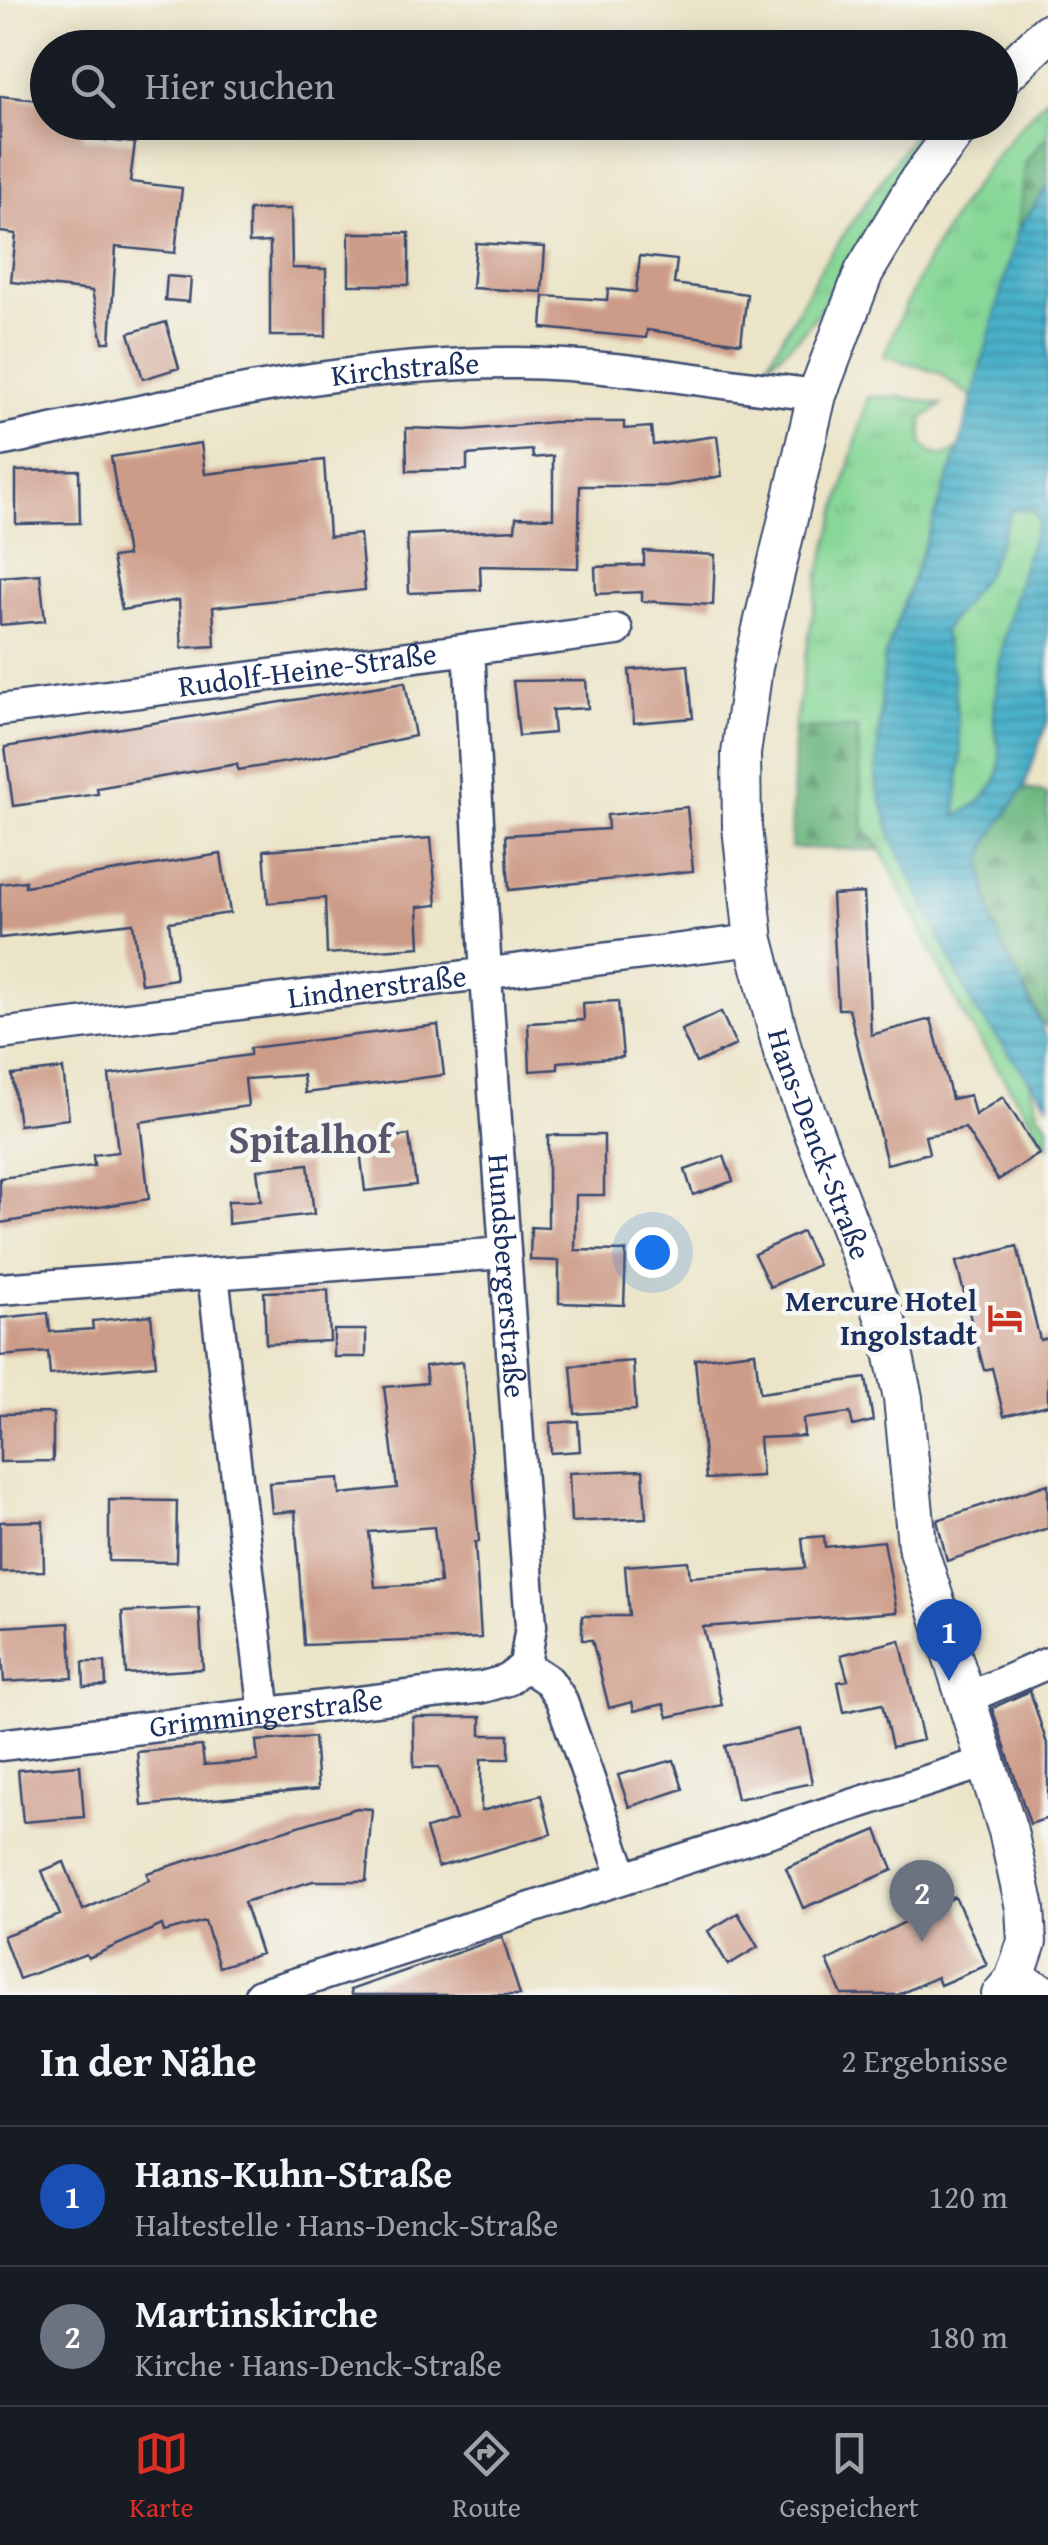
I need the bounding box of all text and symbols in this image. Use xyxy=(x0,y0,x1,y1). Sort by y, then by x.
search box xyxy=(30,30,1018,140)
text: Hier suchen xyxy=(145,57,335,113)
icon: search xyxy=(65,58,120,113)
street label: Kirchstraße xyxy=(328,340,480,397)
street label: Rudolf-Heine-Straße xyxy=(176,631,439,708)
street label: Lindnerstraße xyxy=(285,953,469,1019)
street label: Hans-Denck-Straße xyxy=(757,1024,883,1266)
district label: Spitalhof xyxy=(228,1109,396,1168)
street label: Hundsbergerstraße xyxy=(477,1152,538,1399)
your location xyxy=(627,1227,678,1278)
place label: Mercure Hotel Ingolstadt xyxy=(785,1278,978,1356)
hotel icon: Mercure Hotel Ingolstadt xyxy=(986,1299,1024,1337)
pin: 1 xyxy=(916,1598,982,1681)
street label: Grimmingerstraße xyxy=(147,1676,385,1748)
pin: 2 xyxy=(890,1860,954,1942)
text: In der Nähe xyxy=(40,2030,257,2091)
text: 2 Ergebnisse xyxy=(841,2037,1008,2084)
text: Hans-Kuhn-Straße xyxy=(135,2145,452,2201)
text: 1 xyxy=(64,2173,81,2220)
text: 120 m xyxy=(929,2173,1008,2220)
text: Haltestelle · Hans-Denck-Straße xyxy=(135,2201,558,2248)
text: Martinskirche xyxy=(135,2285,378,2341)
text: 2 xyxy=(64,2313,81,2360)
text: 180 m xyxy=(929,2313,1008,2360)
text: Kirche · Hans-Denck-Straße xyxy=(135,2341,502,2388)
tab: Karte xyxy=(129,2426,194,2527)
tab: Route xyxy=(452,2426,521,2527)
tab: Gespeichert xyxy=(780,2426,919,2527)

